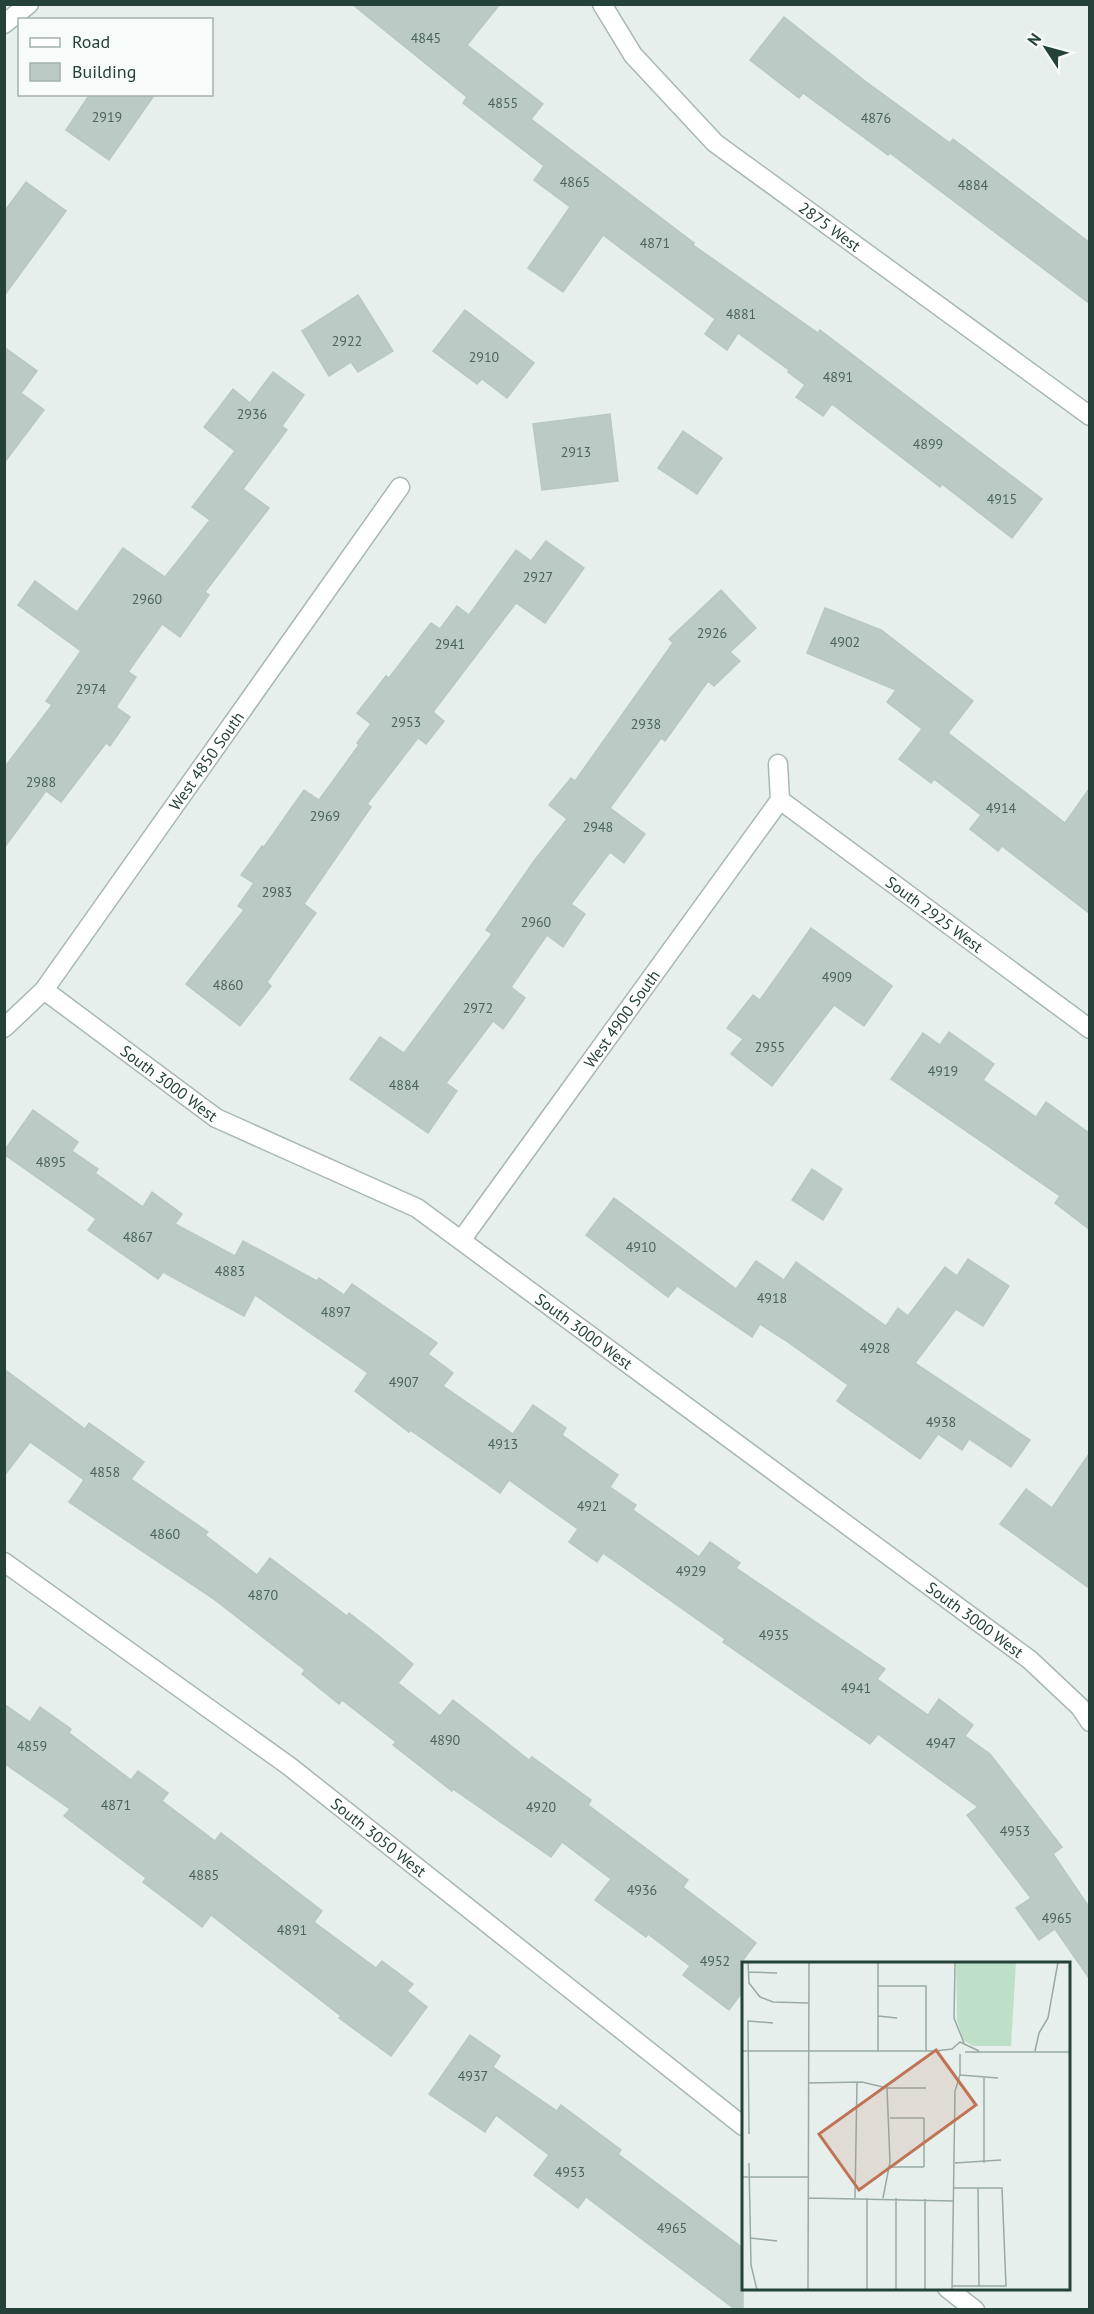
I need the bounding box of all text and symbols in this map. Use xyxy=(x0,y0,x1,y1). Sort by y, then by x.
legend xyxy=(18,18,213,96)
north arrow xyxy=(1016,18,1076,78)
house number: 4845 xyxy=(411,29,441,47)
text: N xyxy=(1023,29,1045,49)
text: Road xyxy=(72,30,110,53)
text: Building xyxy=(72,60,136,83)
house number: 4855 xyxy=(488,94,518,112)
house number: 2919 xyxy=(92,108,122,126)
house number: 4876 xyxy=(861,109,891,127)
house number: 4865 xyxy=(560,173,590,191)
house number: 4884 xyxy=(958,176,989,194)
street label: 2875 West xyxy=(795,197,865,256)
house number: 4871 xyxy=(640,234,670,252)
house number: 4881 xyxy=(726,305,756,323)
house number: 2922 xyxy=(332,332,362,350)
house number: 2910 xyxy=(469,348,500,366)
house number: 4891 xyxy=(823,368,853,386)
house number: 2936 xyxy=(237,405,267,423)
house number: 4899 xyxy=(913,435,943,453)
house number: 2913 xyxy=(561,443,591,461)
house number: 4915 xyxy=(987,490,1017,508)
house number: 2927 xyxy=(523,568,553,586)
house number: 2960 xyxy=(132,590,163,608)
house number: 2926 xyxy=(697,624,727,642)
house number: 4902 xyxy=(830,633,860,651)
house number: 2941 xyxy=(435,635,465,653)
house number: 2974 xyxy=(76,680,107,698)
street label: West 4850 South xyxy=(164,708,248,814)
house number: 2953 xyxy=(391,713,421,731)
house number: 2938 xyxy=(631,715,661,733)
house number: 2988 xyxy=(26,773,56,791)
house number: 4914 xyxy=(986,799,1017,817)
house number: 2969 xyxy=(310,807,340,825)
house number: 2948 xyxy=(583,818,613,836)
street label: South 2925 West xyxy=(882,872,987,957)
house number: 2983 xyxy=(262,883,292,901)
house number: 2960 xyxy=(521,913,552,931)
street label: West 4900 South xyxy=(579,966,664,1072)
house number: 4909 xyxy=(822,968,852,986)
house number: 4860 xyxy=(213,976,244,994)
house number: 2972 xyxy=(463,999,493,1017)
house number: 2955 xyxy=(755,1038,785,1056)
street label: South 3000 West xyxy=(117,1040,222,1126)
house number: 4919 xyxy=(928,1062,958,1080)
house number: 4884 xyxy=(389,1076,420,1094)
house number: 4895 xyxy=(36,1153,66,1171)
house number: 4867 xyxy=(123,1228,153,1246)
house number: 4910 xyxy=(626,1238,657,1256)
house number: 4883 xyxy=(215,1262,245,1280)
street label: South 3000 West xyxy=(531,1289,637,1374)
house number: 4918 xyxy=(757,1289,787,1307)
house number: 4897 xyxy=(321,1303,351,1321)
house number: 4928 xyxy=(860,1339,890,1357)
house number: 4907 xyxy=(389,1373,419,1391)
house number: 4938 xyxy=(926,1413,956,1431)
house number: 4913 xyxy=(488,1435,518,1453)
house number: 4858 xyxy=(90,1463,120,1481)
house number: 4921 xyxy=(577,1497,607,1515)
house number: 4860 xyxy=(150,1525,181,1543)
house number: 4929 xyxy=(676,1562,706,1580)
street label: South 3000 West xyxy=(922,1577,1028,1662)
house number: 4870 xyxy=(248,1586,279,1604)
house number: 4935 xyxy=(759,1626,789,1644)
house number: 4941 xyxy=(841,1679,871,1697)
house number: 4890 xyxy=(430,1731,461,1749)
house number: 4947 xyxy=(926,1734,956,1752)
house number: 4859 xyxy=(17,1737,47,1755)
street label: South 3050 West xyxy=(327,1793,431,1881)
house number: 4871 xyxy=(101,1796,131,1814)
house number: 4920 xyxy=(526,1798,557,1816)
house number: 4953 xyxy=(1000,1822,1030,1840)
house number: 4885 xyxy=(189,1866,219,1884)
house number: 4936 xyxy=(627,1881,657,1899)
house number: 4965 xyxy=(1042,1909,1072,1927)
house number: 4891 xyxy=(277,1921,307,1939)
house number: 4952 xyxy=(700,1952,730,1970)
inset map xyxy=(742,1962,1070,2290)
house number: 4937 xyxy=(458,2067,488,2085)
house number: 4953 xyxy=(555,2163,585,2181)
house number: 4965 xyxy=(657,2219,687,2237)

